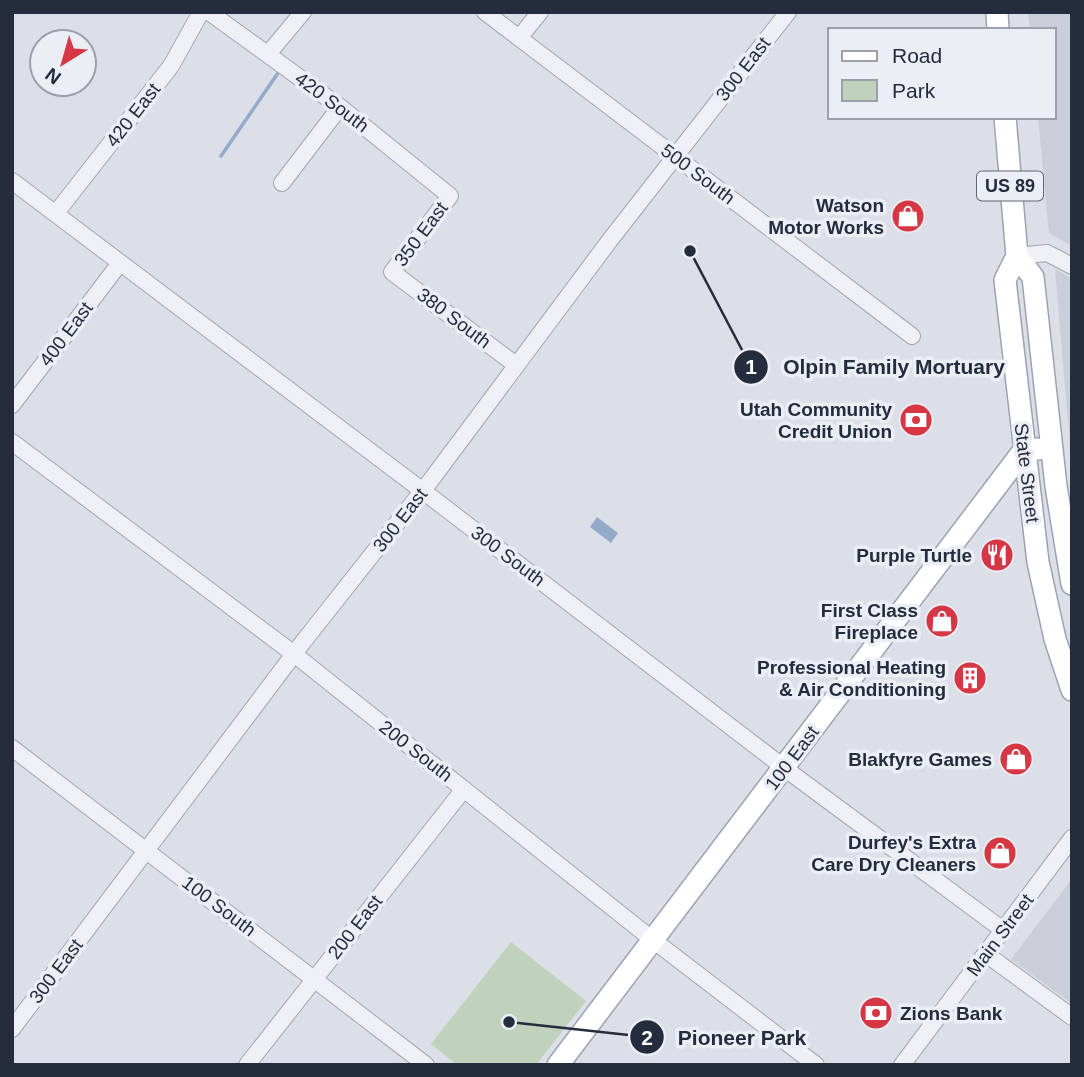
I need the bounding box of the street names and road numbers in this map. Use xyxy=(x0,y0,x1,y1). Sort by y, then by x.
street label: 300 East xyxy=(712,32,775,105)
street label: 420 South xyxy=(291,68,373,136)
street label: 420 East xyxy=(102,78,165,151)
street label: 500 South xyxy=(657,140,739,208)
road number: US 89 xyxy=(977,172,1043,201)
street label: 350 East xyxy=(390,197,452,270)
street label: 380 South xyxy=(413,284,495,352)
street label: 400 East xyxy=(35,297,97,370)
street label: State Street xyxy=(1010,422,1044,525)
street label: 300 East xyxy=(369,483,432,556)
street label: 300 South xyxy=(467,522,549,590)
street label: 200 South xyxy=(375,716,457,786)
street label: 100 East xyxy=(761,721,823,794)
street label: 100 South xyxy=(178,872,260,940)
street label: Main Street xyxy=(962,889,1038,980)
street label: 200 East xyxy=(324,890,387,963)
street label: 300 East xyxy=(25,934,87,1007)

